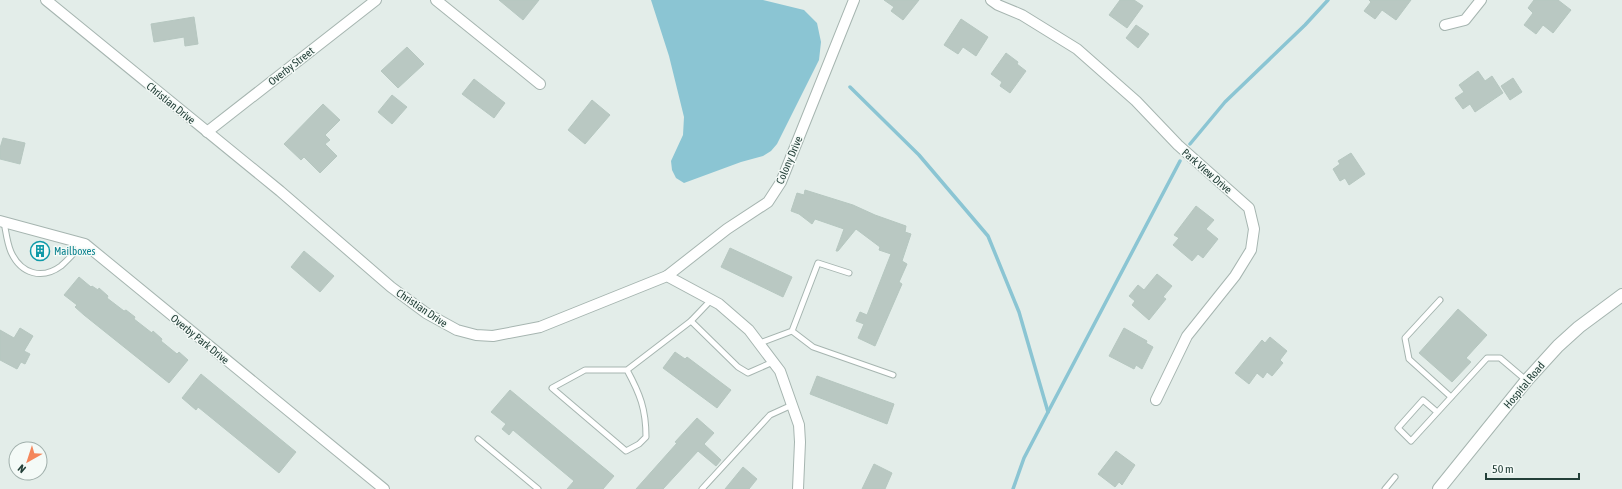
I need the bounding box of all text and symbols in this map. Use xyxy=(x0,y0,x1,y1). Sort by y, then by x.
street label: Overby Street xyxy=(266,45,316,87)
street label: Christian Drive xyxy=(144,80,198,126)
street label: Colony Drive xyxy=(774,134,804,186)
street label: Park View Drive xyxy=(1180,146,1234,196)
building icon: Mailboxes xyxy=(29,240,51,262)
place label: Mailboxes xyxy=(54,245,96,257)
street label: Christian Drive xyxy=(394,287,450,329)
street label: Overby Park Drive xyxy=(168,312,232,366)
street label: Hospital Road xyxy=(1501,359,1547,411)
north arrow xyxy=(8,441,48,481)
scale bar xyxy=(1486,455,1579,481)
text: N xyxy=(15,462,28,475)
text: 50 m xyxy=(1492,462,1514,476)

